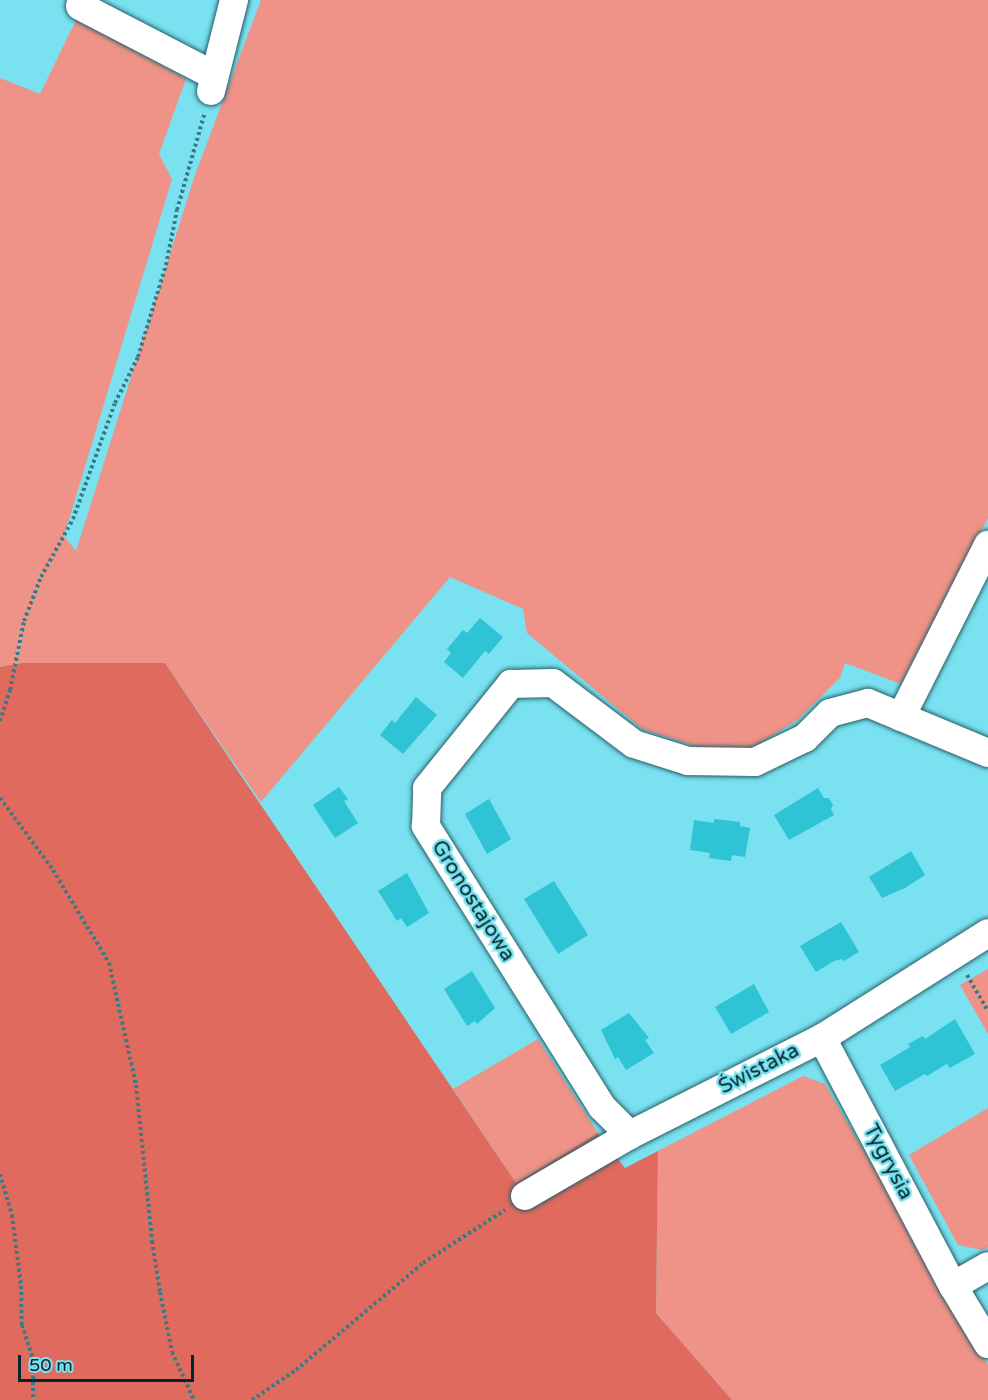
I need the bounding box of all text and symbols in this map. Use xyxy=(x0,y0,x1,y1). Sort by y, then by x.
street label: Gronostajowa xyxy=(426,836,520,966)
street label: Świstaka xyxy=(715,1038,803,1100)
street label: Tygrysia xyxy=(858,1120,918,1204)
scale bar xyxy=(21,1343,196,1381)
text: 50 m xyxy=(29,1354,73,1376)

